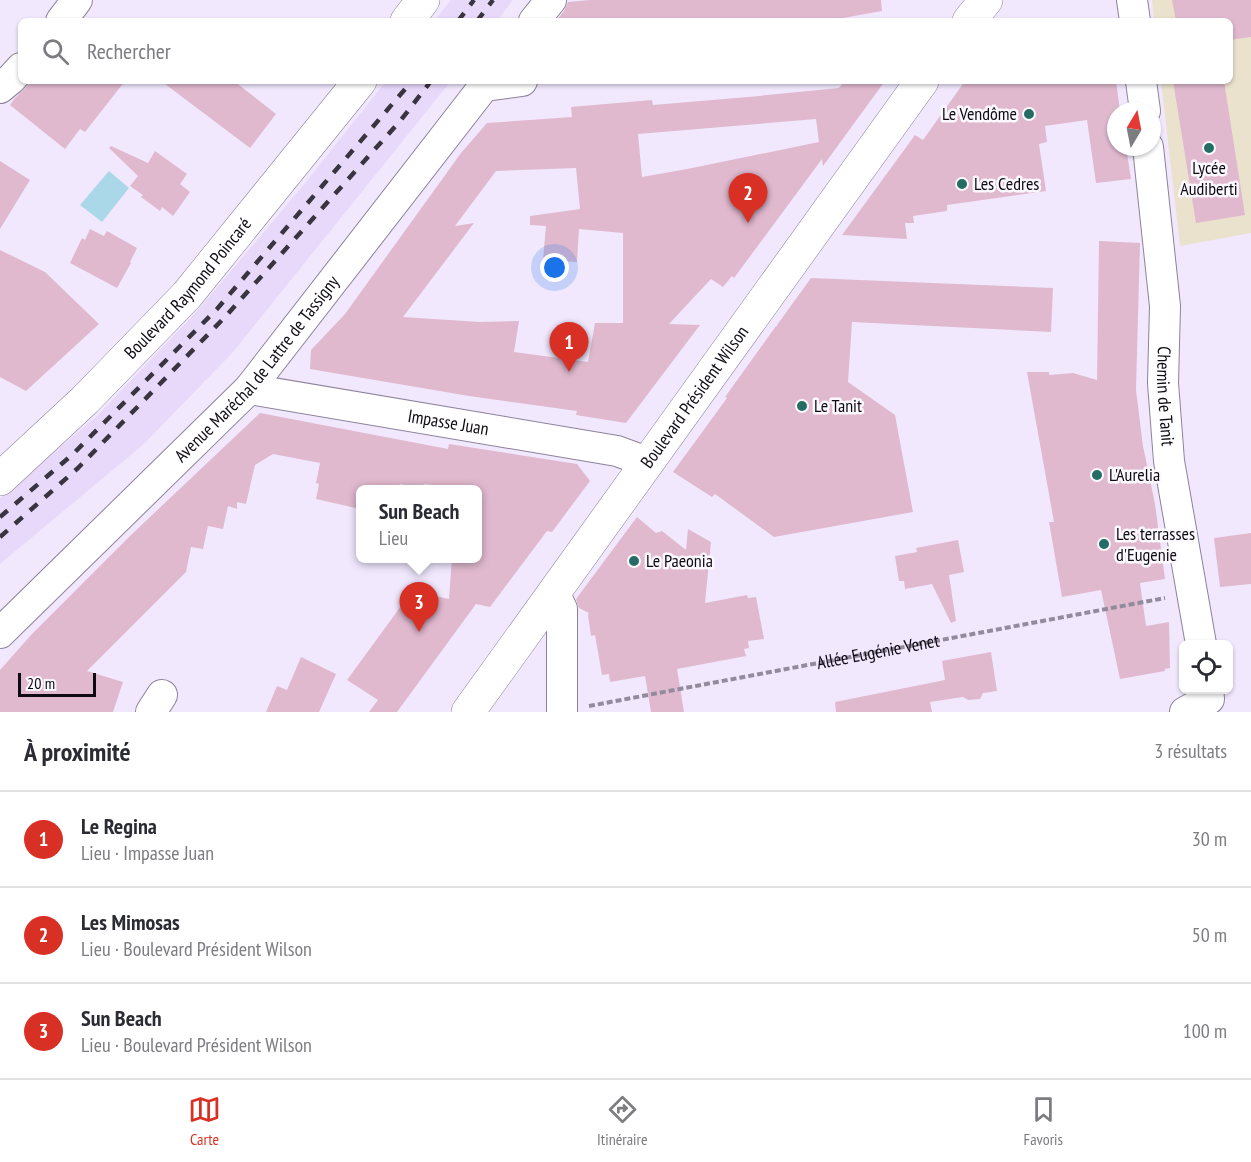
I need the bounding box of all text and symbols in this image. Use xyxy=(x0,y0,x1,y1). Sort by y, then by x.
search box xyxy=(18,18,1233,84)
icon: search xyxy=(39,35,72,68)
text: Rechercher xyxy=(87,37,171,65)
place label: Le Vendôme xyxy=(942,102,1017,125)
north arrow xyxy=(1107,102,1161,156)
marker: Le Vendôme xyxy=(1022,107,1036,121)
marker: Lycée Audiberti xyxy=(1202,141,1216,155)
place label: Lycée Audiberti xyxy=(1180,156,1238,200)
place label: Les Cedres xyxy=(974,172,1039,195)
pin: 2 xyxy=(728,174,768,223)
marker: Les Cedres xyxy=(955,177,969,191)
street label: Boulevard Raymond Poincaré xyxy=(119,213,256,364)
your location xyxy=(540,253,569,282)
street label: Avenue Maréchal de Lattre de Tassigny xyxy=(169,270,344,467)
street label: Boulevard Président Wilson xyxy=(635,321,753,472)
pin: 1 xyxy=(550,322,588,372)
street label: Chemin de Tanit xyxy=(1152,346,1180,447)
place label: Le Tanit xyxy=(814,394,862,417)
marker: Le Tanit xyxy=(795,399,809,413)
street label: Impasse Juan xyxy=(406,404,490,440)
place label: L'Aurelia xyxy=(1109,463,1160,486)
marker: L'Aurelia xyxy=(1090,468,1104,482)
popup xyxy=(356,485,482,563)
text: Sun Beach xyxy=(379,497,459,525)
place label: Les terrasses d'Eugenie xyxy=(1116,522,1195,566)
text: Lieu xyxy=(379,525,408,551)
marker: Les terrasses d'Eugenie xyxy=(1097,537,1111,551)
place label: Le Paeonia xyxy=(646,549,713,572)
marker: Le Paeonia xyxy=(627,554,641,568)
pin: 3 xyxy=(400,582,438,632)
street label: Allée Eugénie Venet xyxy=(815,629,941,674)
map controls xyxy=(1179,640,1233,694)
button: locate xyxy=(1179,640,1233,694)
scale bar xyxy=(18,670,96,698)
text: 20 m xyxy=(27,673,55,693)
text: À proximité xyxy=(24,735,131,768)
text: 3 résultats xyxy=(1154,738,1227,764)
text: Le Regina xyxy=(81,812,157,840)
text: 1 xyxy=(39,826,48,852)
text: 30 m xyxy=(1192,826,1227,852)
text: Lieu · Impasse Juan xyxy=(81,840,214,866)
text: Les Mimosas xyxy=(81,908,180,936)
text: 2 xyxy=(39,922,48,948)
text: 50 m xyxy=(1192,922,1227,948)
text: Lieu · Boulevard Président Wilson xyxy=(81,936,312,962)
text: Sun Beach xyxy=(81,1004,162,1032)
text: 3 xyxy=(39,1018,48,1044)
text: 100 m xyxy=(1183,1018,1227,1044)
text: Lieu · Boulevard Président Wilson xyxy=(81,1032,312,1058)
tab: Carte xyxy=(188,1093,221,1149)
tab: Itinéraire xyxy=(597,1093,648,1149)
tab: Favoris xyxy=(1024,1093,1063,1149)

